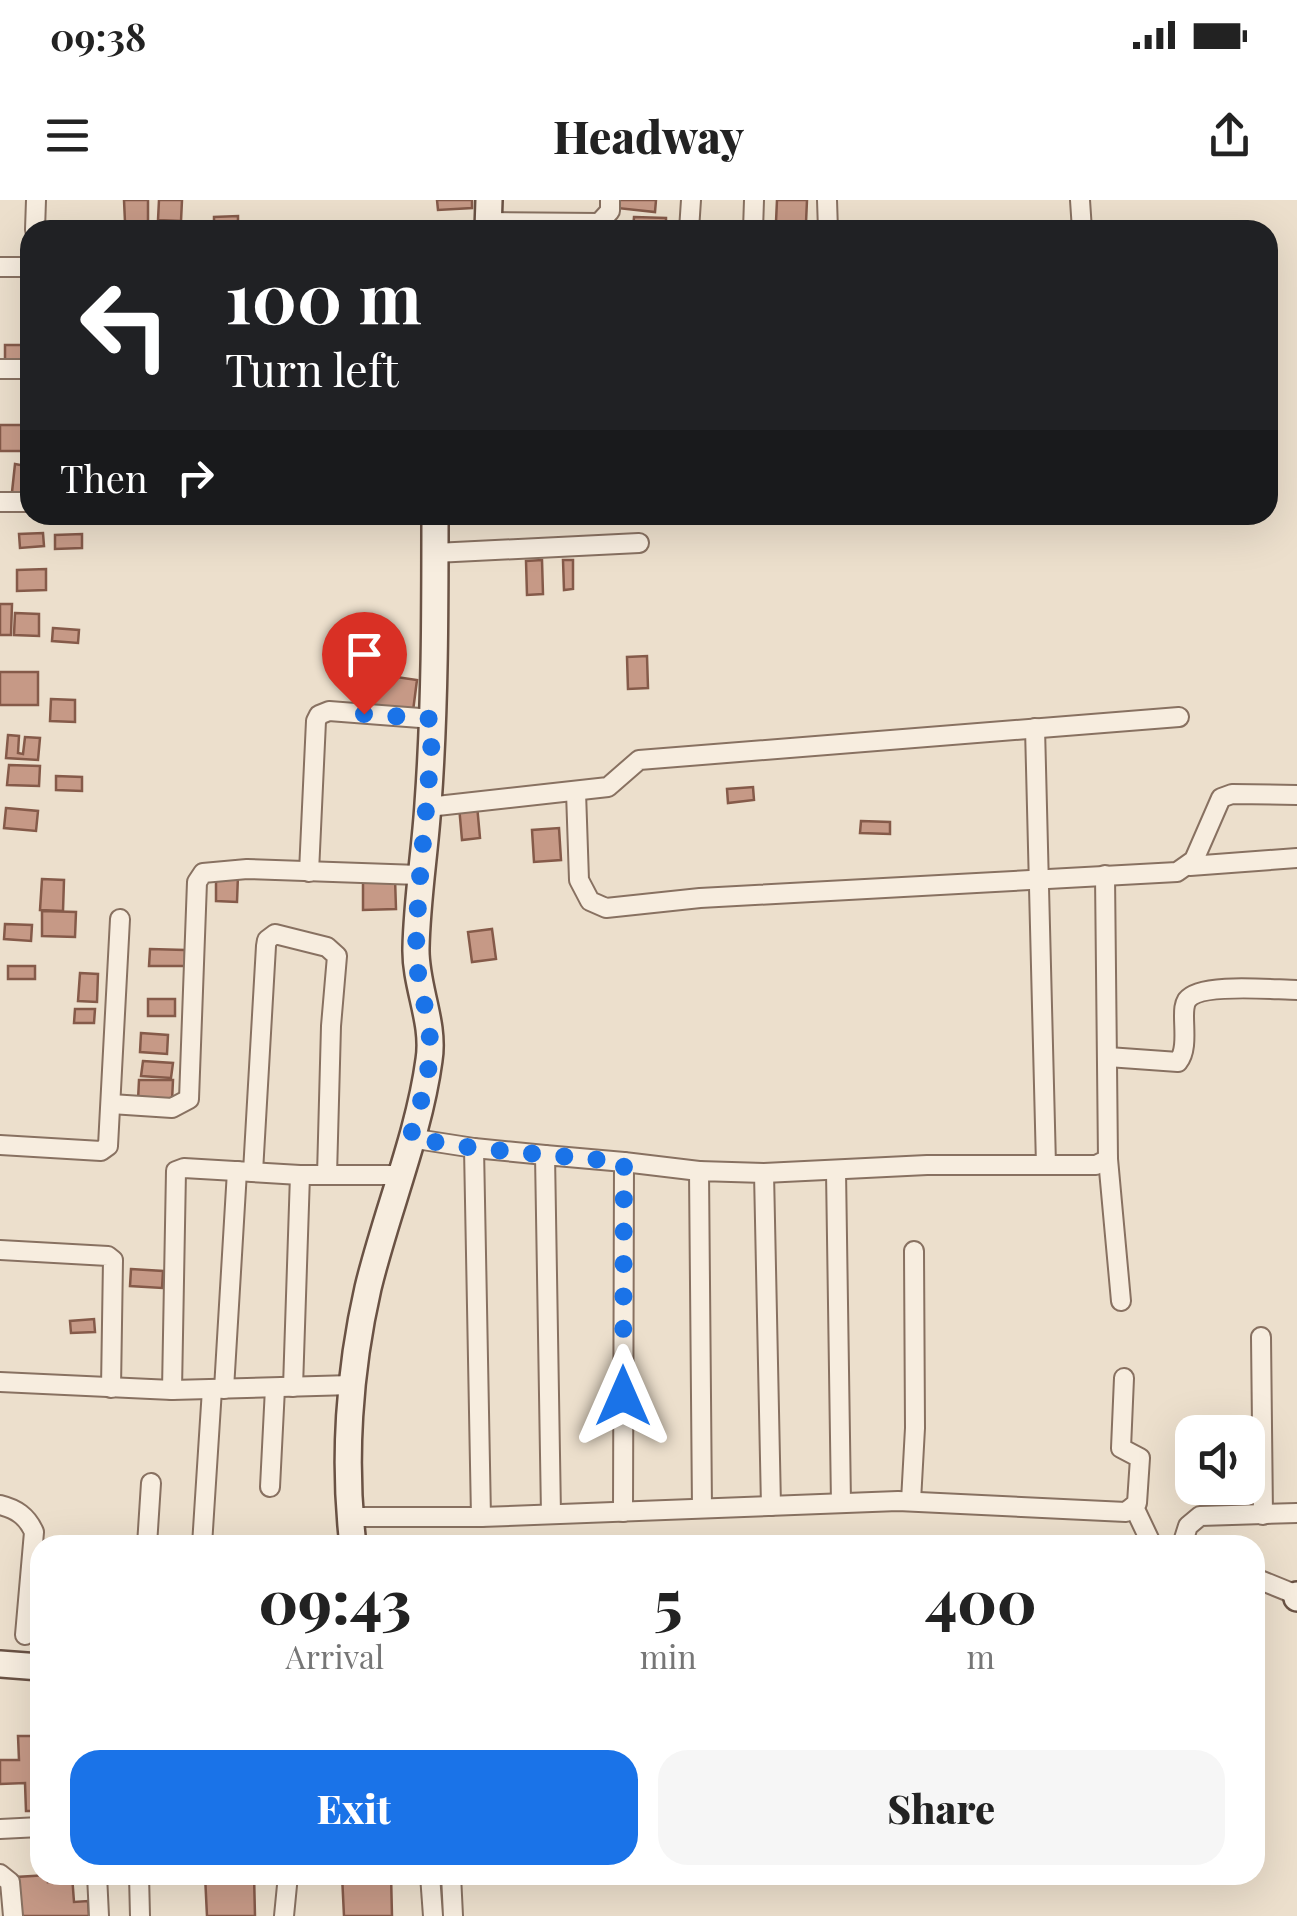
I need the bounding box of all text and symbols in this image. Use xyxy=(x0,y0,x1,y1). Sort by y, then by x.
text: 09:38 xyxy=(50,10,146,61)
text: Headway xyxy=(553,105,744,165)
icon: menu xyxy=(40,108,95,163)
icon: share xyxy=(1202,108,1257,163)
text: 100 m xyxy=(225,248,422,342)
icon: left xyxy=(60,260,190,390)
text: Turn left xyxy=(225,338,399,398)
icon: right xyxy=(168,450,223,505)
text: Then xyxy=(60,452,148,503)
pin xyxy=(322,612,407,715)
icon: arrive xyxy=(337,627,392,682)
position arrow xyxy=(571,1344,675,1448)
map controls xyxy=(1175,1415,1265,1505)
button: sound xyxy=(1175,1415,1265,1505)
text: 09:43 xyxy=(258,1559,411,1639)
text: 5 xyxy=(654,1559,682,1639)
text: 400 xyxy=(925,1559,1037,1639)
text: Arrival xyxy=(286,1634,384,1677)
text: min xyxy=(640,1634,697,1677)
text: m xyxy=(967,1634,995,1677)
button: Exit xyxy=(70,1750,638,1865)
button: Share xyxy=(658,1750,1225,1865)

